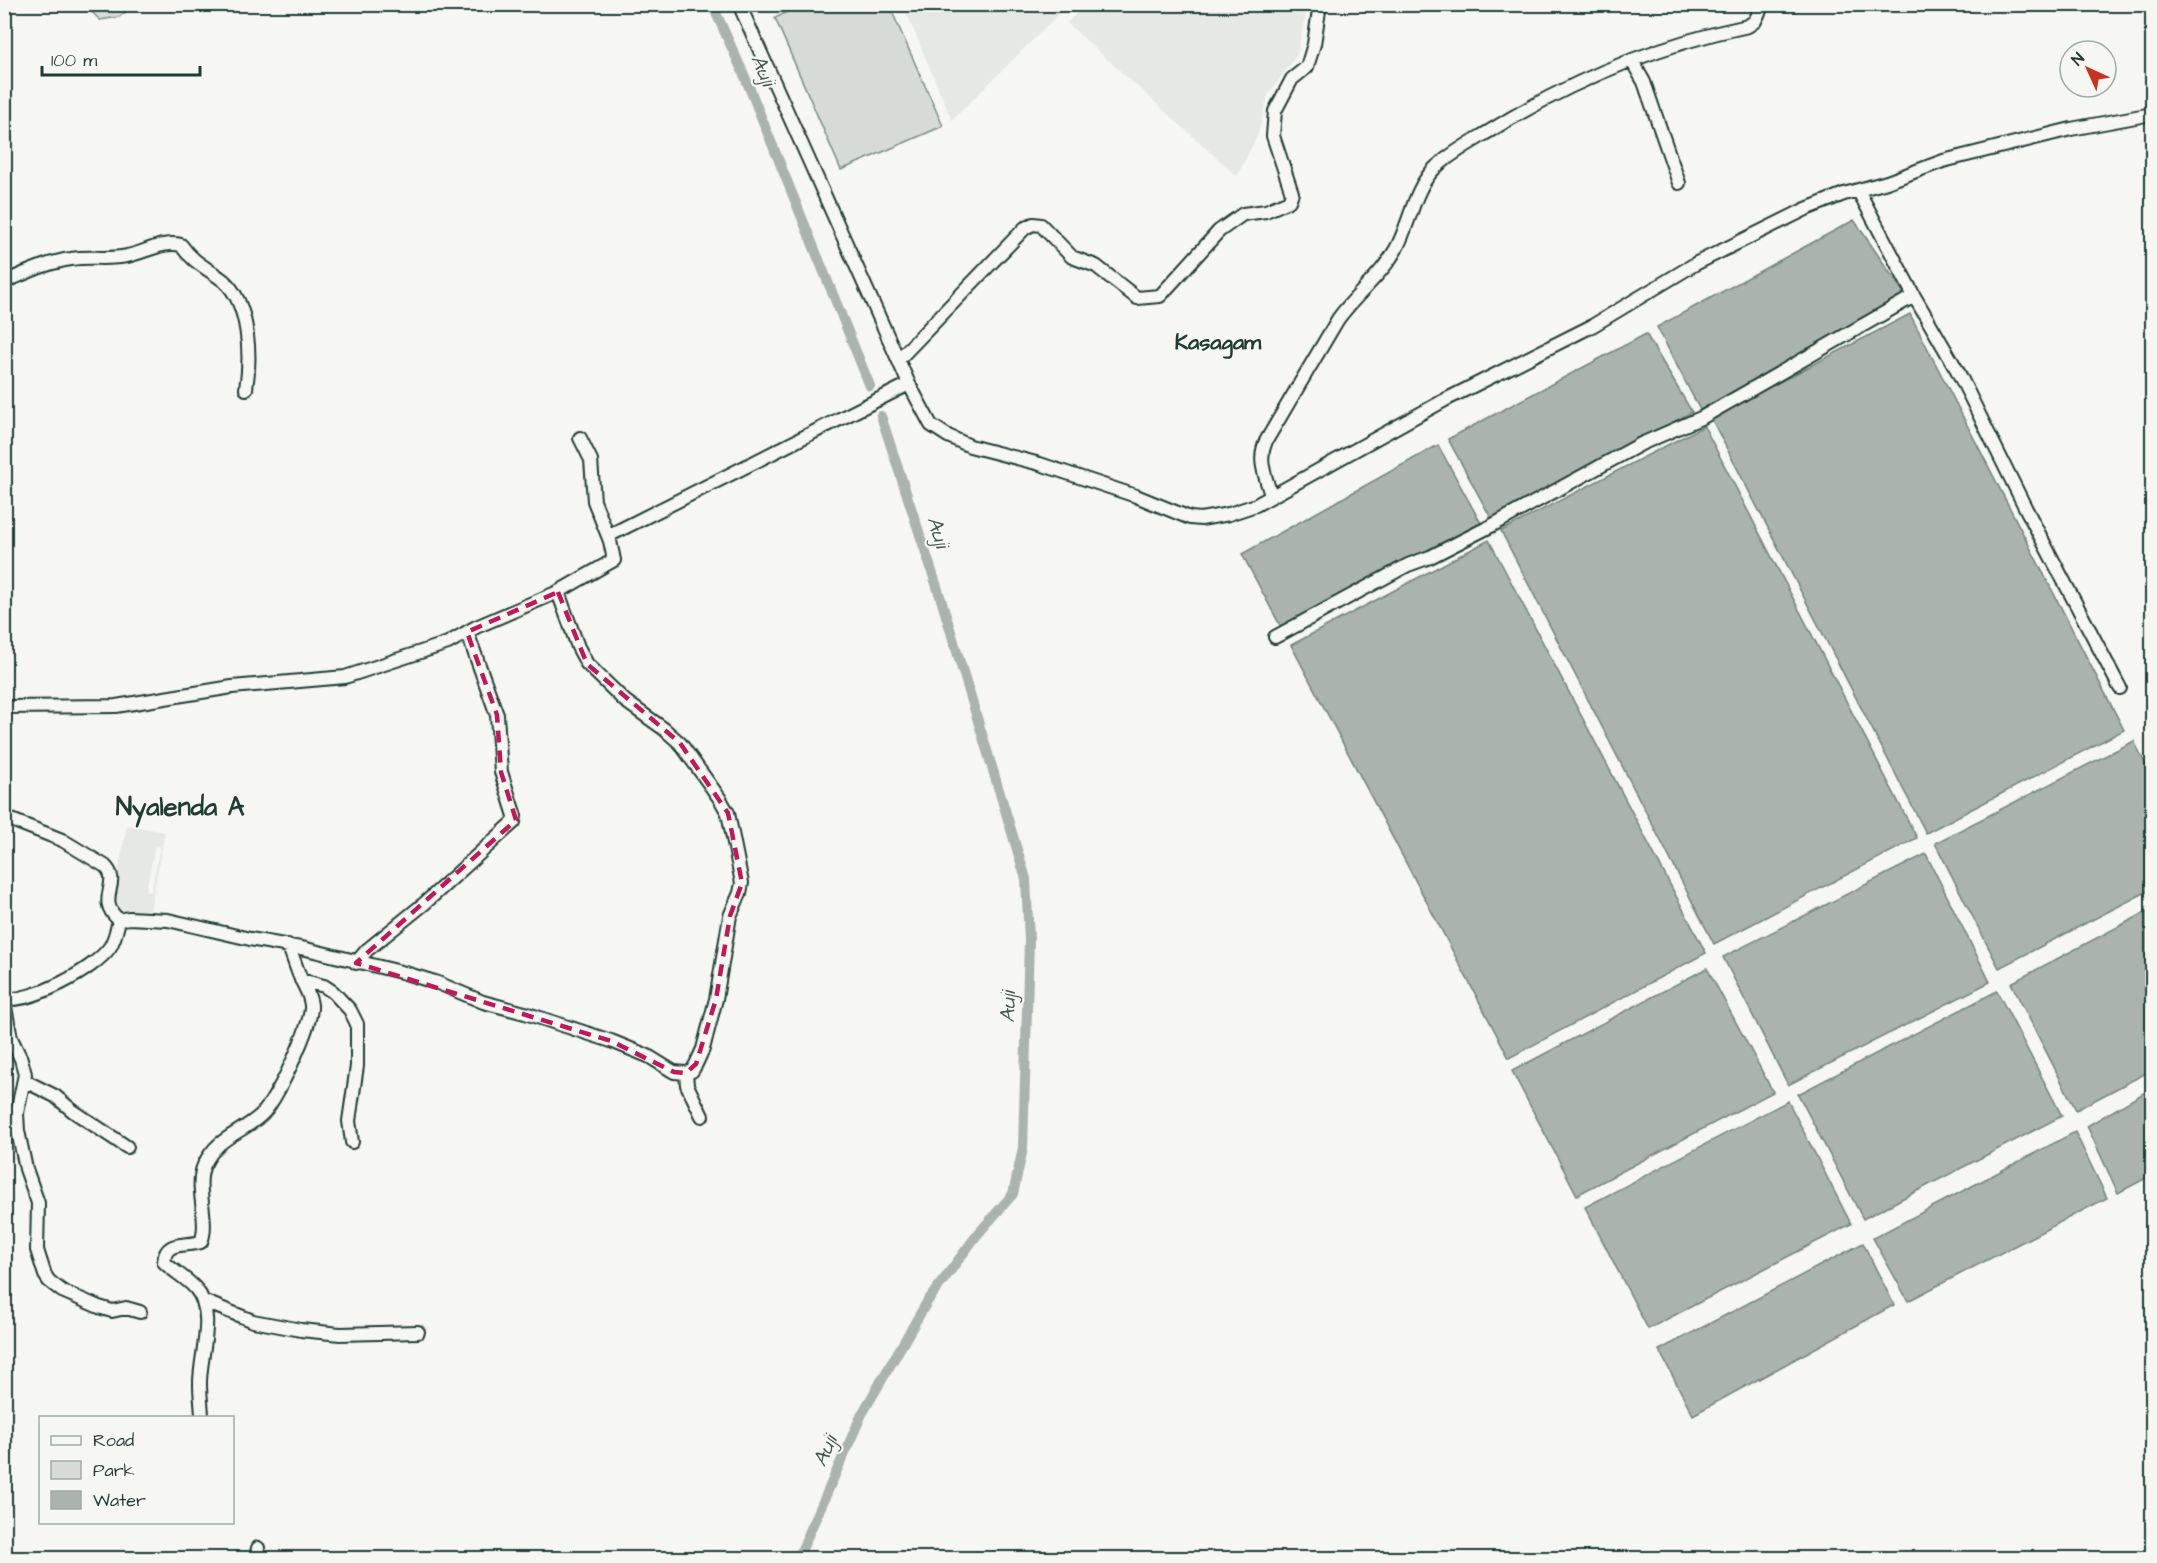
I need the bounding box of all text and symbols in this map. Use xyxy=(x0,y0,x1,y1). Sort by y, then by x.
scale bar xyxy=(42,39,200,77)
north arrow xyxy=(2058,39,2118,99)
text: 100 m xyxy=(51,48,97,73)
text: N xyxy=(2067,48,2089,70)
water label: Auji xyxy=(744,50,784,93)
district label: Kasagam xyxy=(1175,327,1262,359)
water label: Auji xyxy=(920,513,957,554)
district label: Nyalenda A xyxy=(116,789,245,828)
water label: Auji xyxy=(993,988,1023,1023)
legend xyxy=(39,1416,234,1524)
text: Road xyxy=(93,1428,134,1453)
water label: Auji xyxy=(805,1428,846,1471)
text: Park xyxy=(93,1458,135,1483)
text: Water xyxy=(93,1488,146,1513)

